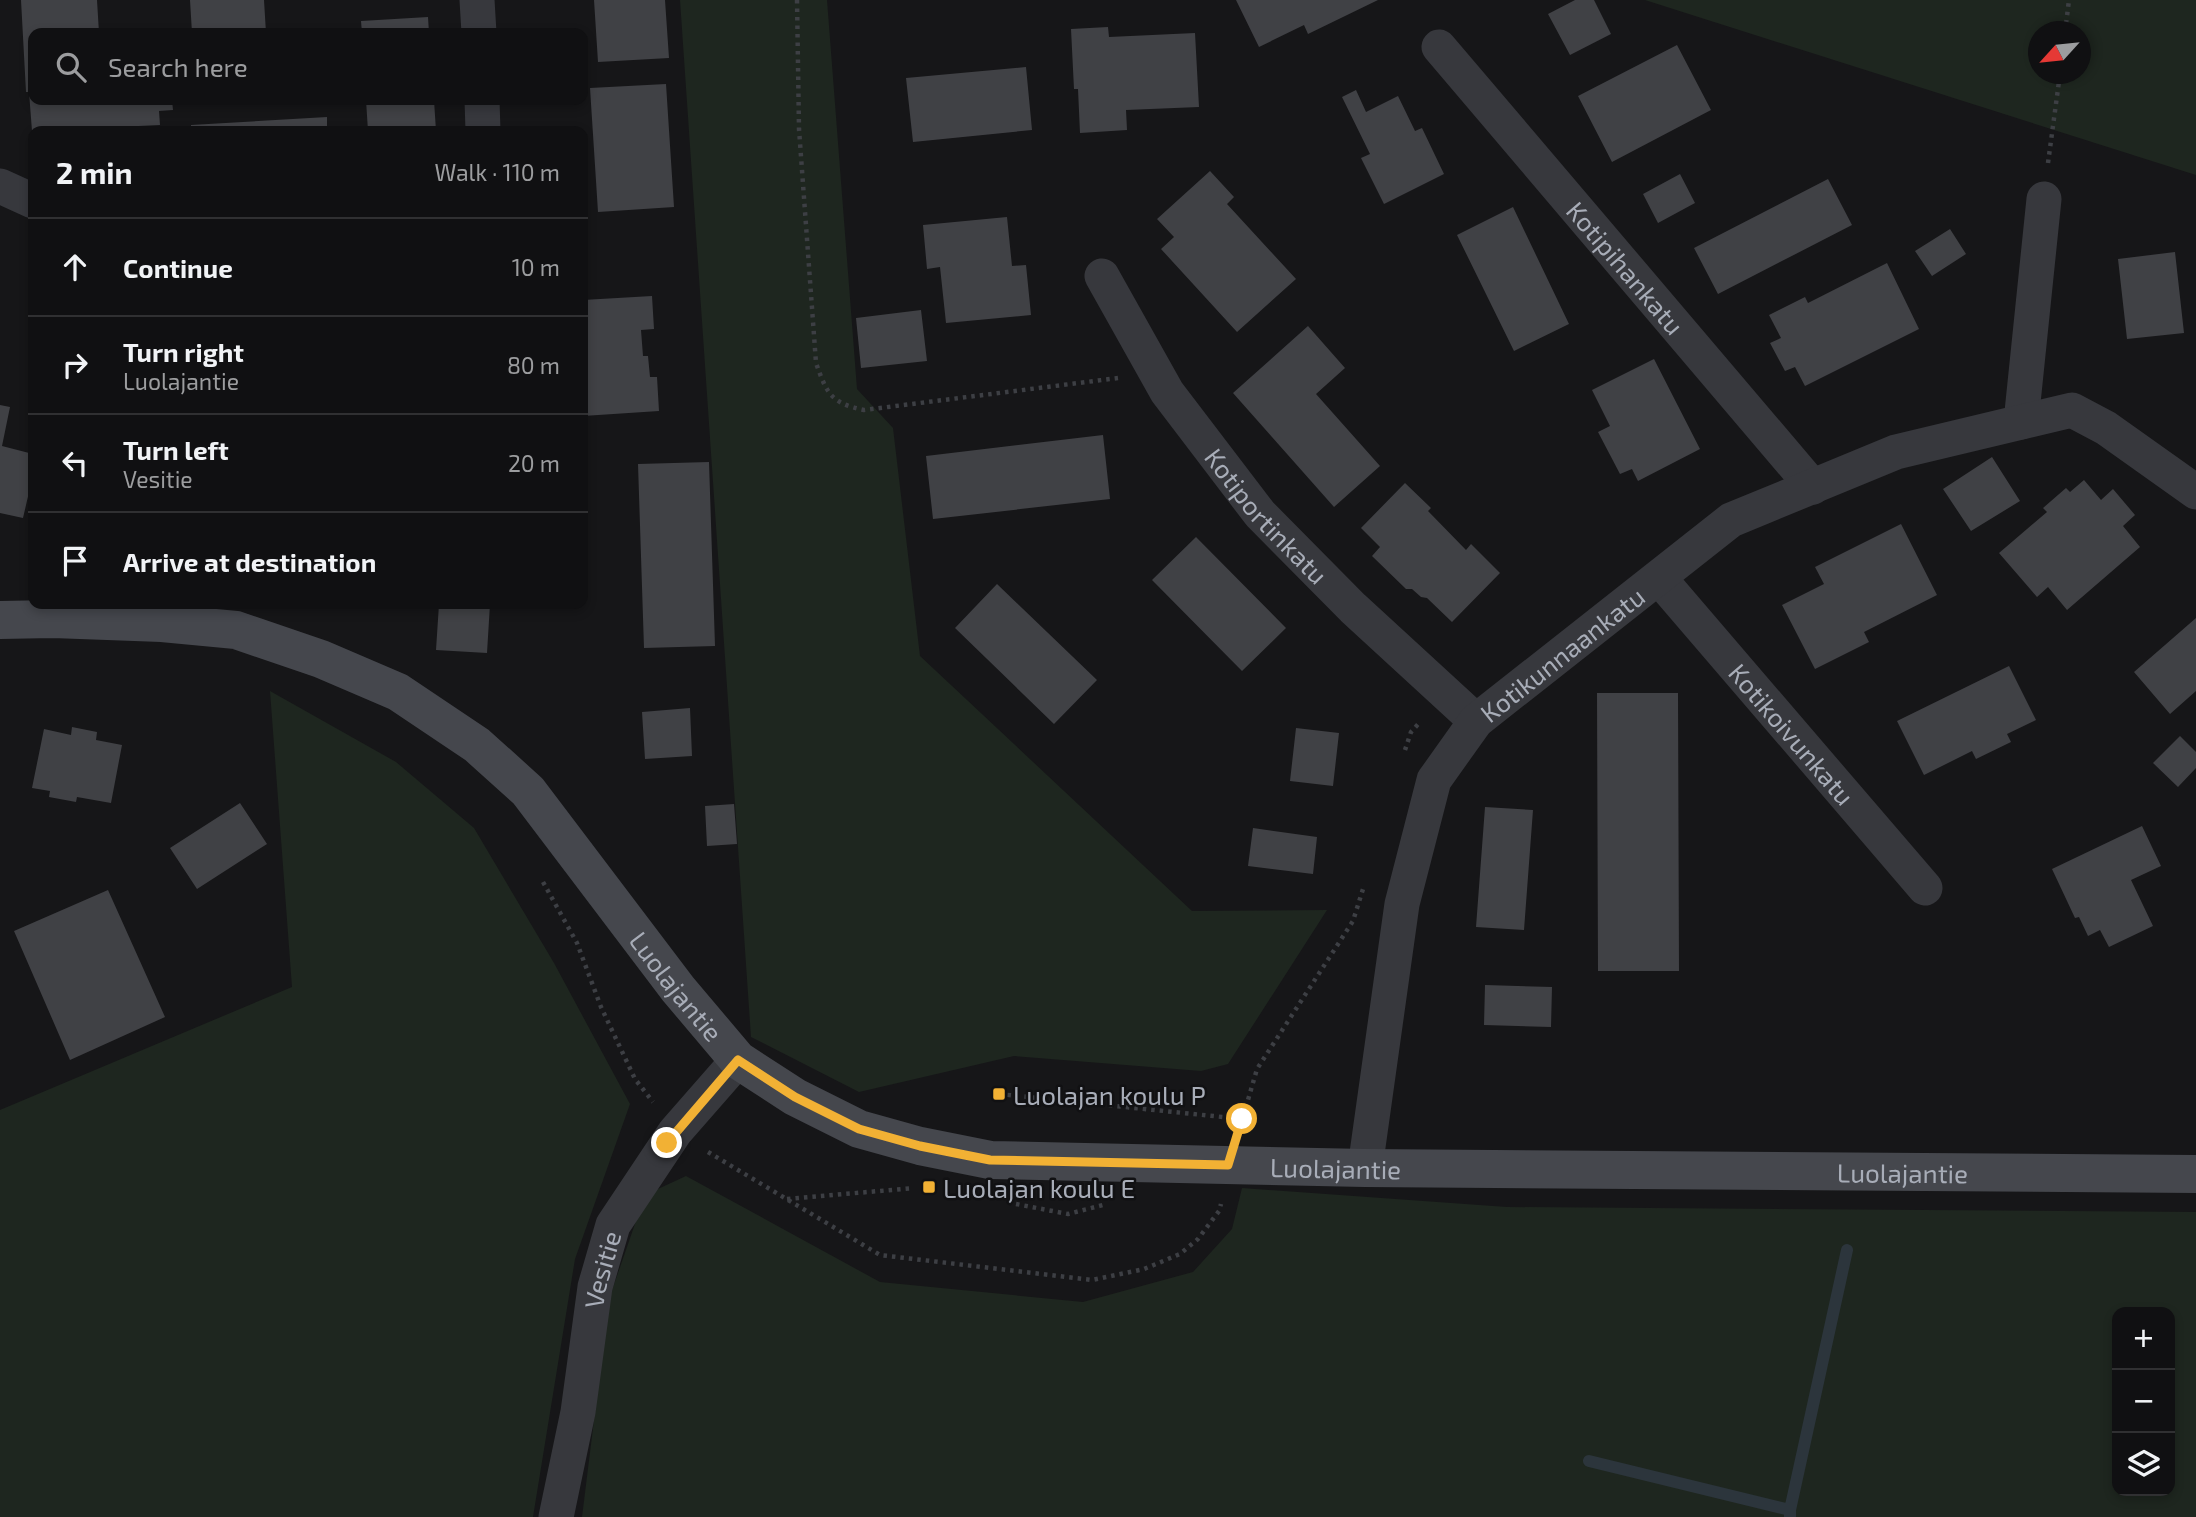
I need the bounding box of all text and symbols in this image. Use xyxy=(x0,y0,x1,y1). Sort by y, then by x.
north arrow xyxy=(2028,21,2091,84)
search box xyxy=(28,28,588,105)
icon: search xyxy=(52,48,90,86)
text: Search here xyxy=(108,51,248,82)
text: 2 min xyxy=(56,154,133,190)
text: Walk · 110 m xyxy=(434,158,560,186)
street label: Kotipihankatu xyxy=(1561,195,1691,340)
icon: ahead xyxy=(56,248,94,286)
text: Continue xyxy=(123,252,233,283)
text: 10 m xyxy=(512,253,560,281)
text: Turn right xyxy=(123,336,244,367)
icon: right xyxy=(56,346,94,384)
text: 80 m xyxy=(507,351,560,379)
text: Luolajantie xyxy=(123,367,239,395)
text: Turn left xyxy=(123,434,229,465)
street label: Kotiportinkatu xyxy=(1200,441,1335,589)
icon: left xyxy=(56,444,94,482)
text: 20 m xyxy=(508,449,560,477)
text: Vesitie xyxy=(123,465,193,493)
icon: arrive xyxy=(56,542,94,580)
text: Arrive at destination xyxy=(123,546,376,577)
street label: Kotikunnaankatu xyxy=(1473,579,1650,728)
street label: Kotikoivunkatu xyxy=(1723,657,1862,811)
street label: Luolajantie xyxy=(624,925,730,1047)
place label: Luolajan koulu P xyxy=(1013,1079,1206,1110)
marker: Luolajan koulu P xyxy=(991,1086,1007,1102)
route start xyxy=(1226,1103,1257,1134)
route end xyxy=(651,1127,682,1158)
street label: Luolajantie xyxy=(1270,1150,1401,1184)
street label: Luolajantie xyxy=(1837,1156,1968,1188)
place label: Luolajan koulu E xyxy=(943,1172,1135,1203)
marker: Luolajan koulu E xyxy=(921,1179,937,1195)
street label: Vesitie xyxy=(577,1227,626,1310)
map controls xyxy=(2112,1307,2175,1496)
button: + xyxy=(2112,1307,2175,1370)
button: − xyxy=(2112,1370,2175,1433)
button: layers xyxy=(2112,1433,2175,1496)

